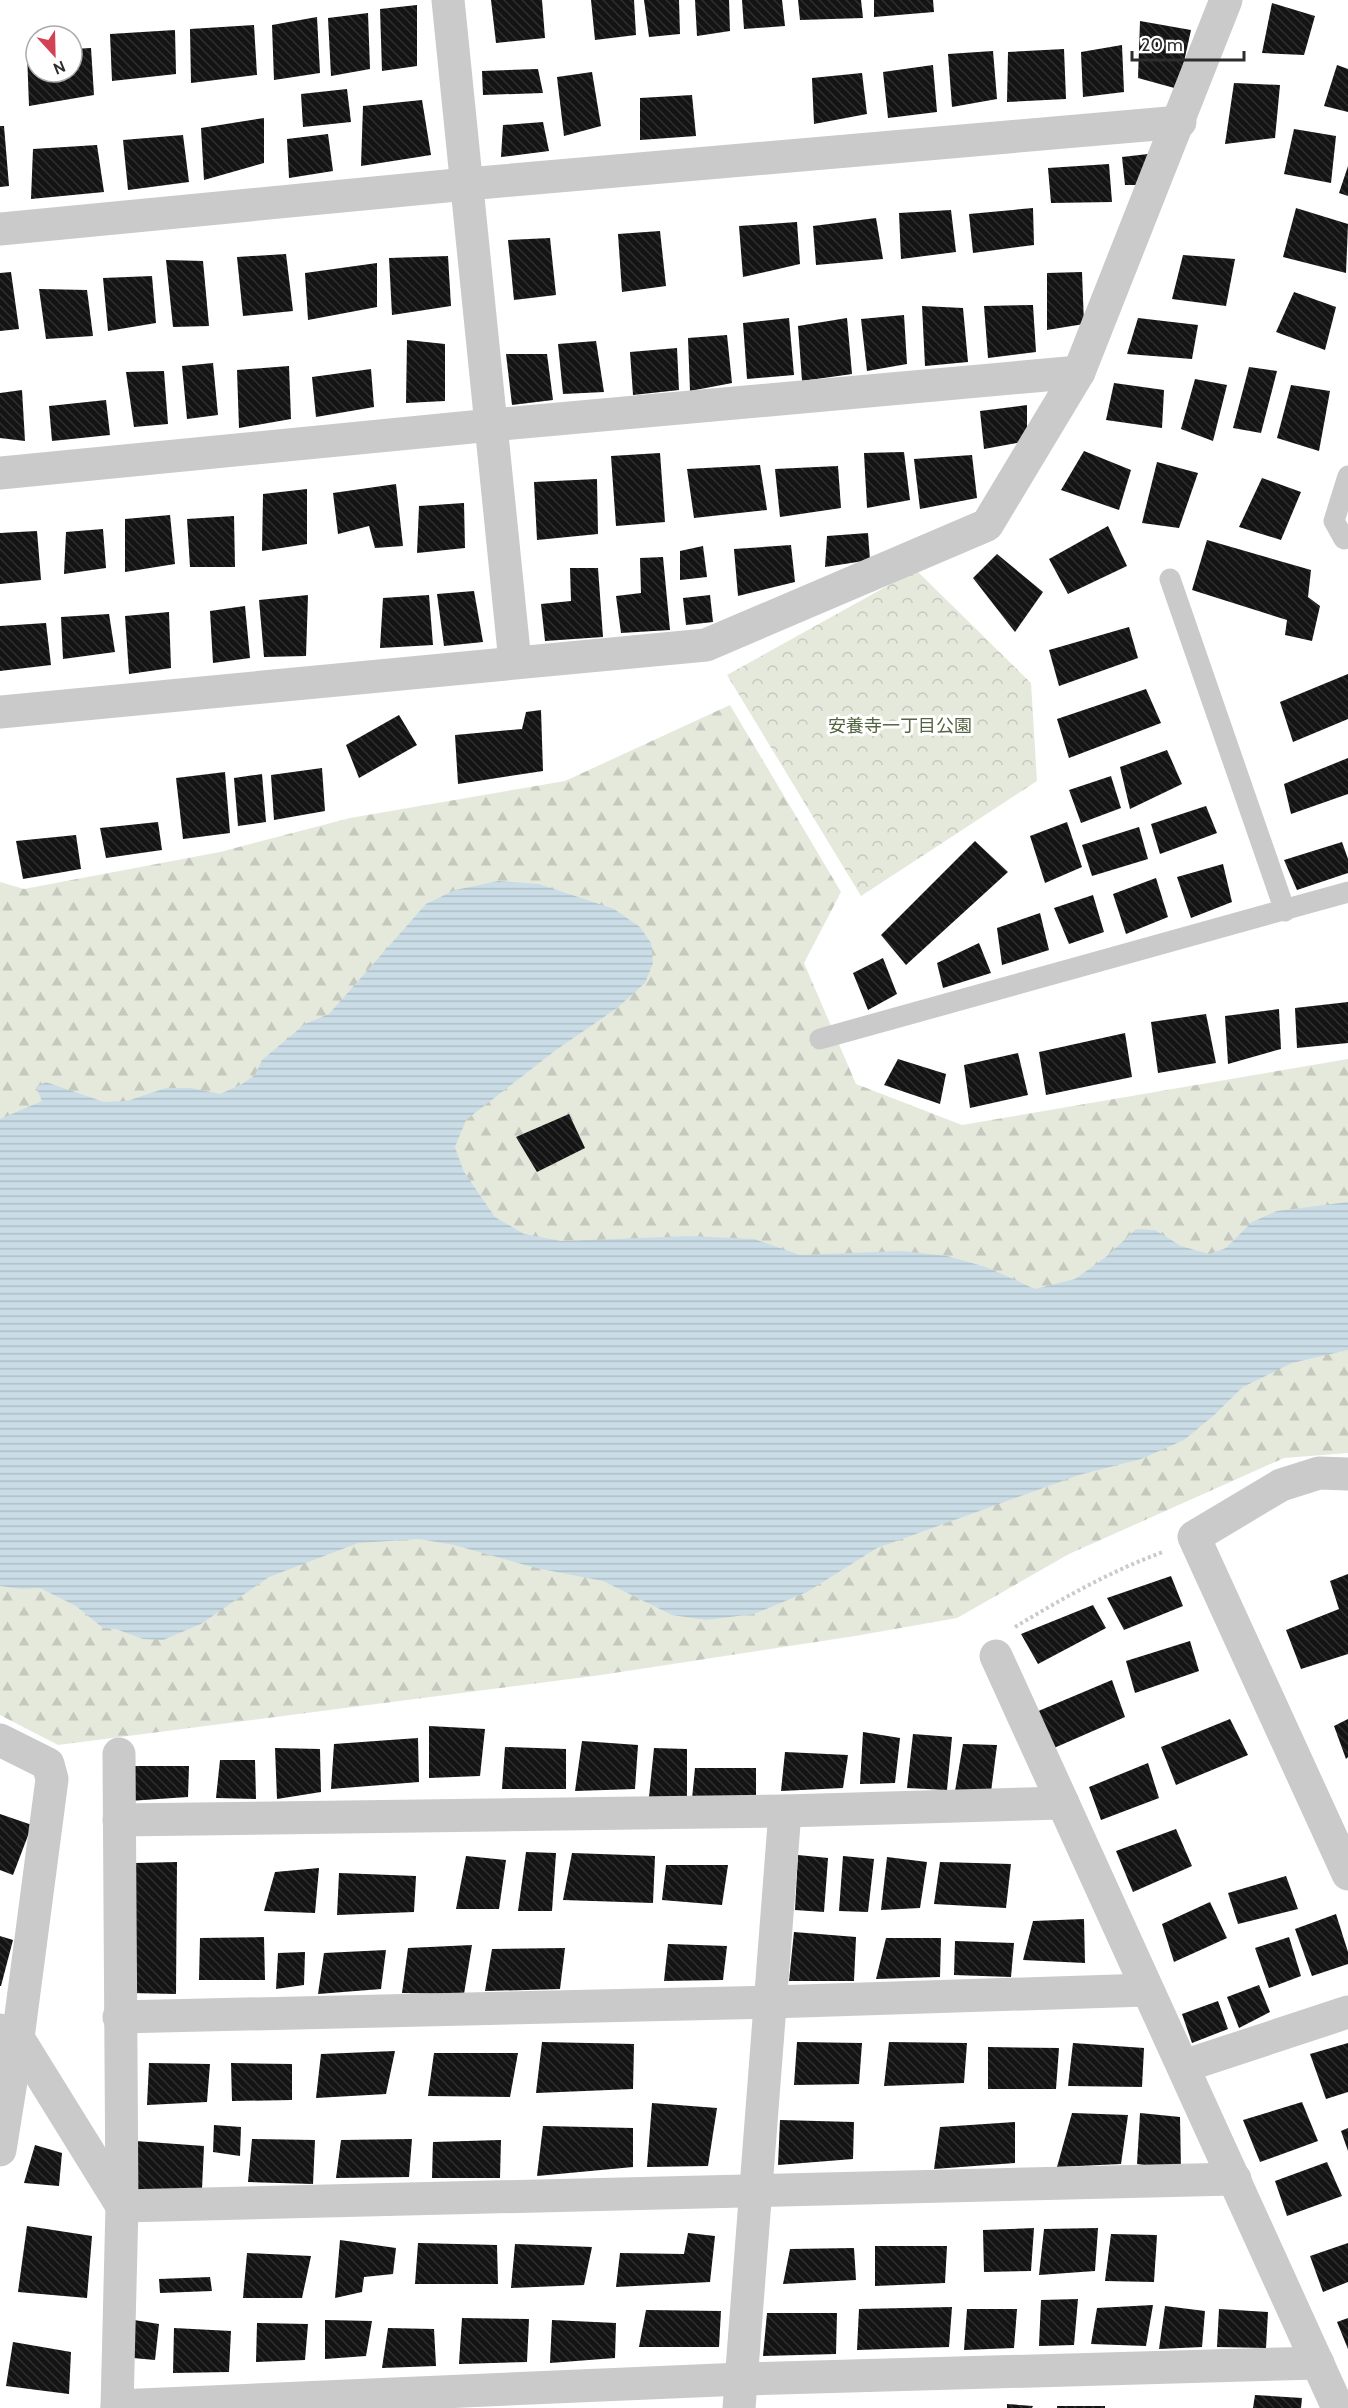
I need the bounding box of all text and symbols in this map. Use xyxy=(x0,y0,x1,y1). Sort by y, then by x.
north arrow xyxy=(24,24,84,84)
scale bar xyxy=(1132,24,1244,62)
text: 20 m xyxy=(1141,34,1183,56)
text: N xyxy=(51,57,68,78)
park label: 安養寺一丁目公園 xyxy=(828,715,972,737)

